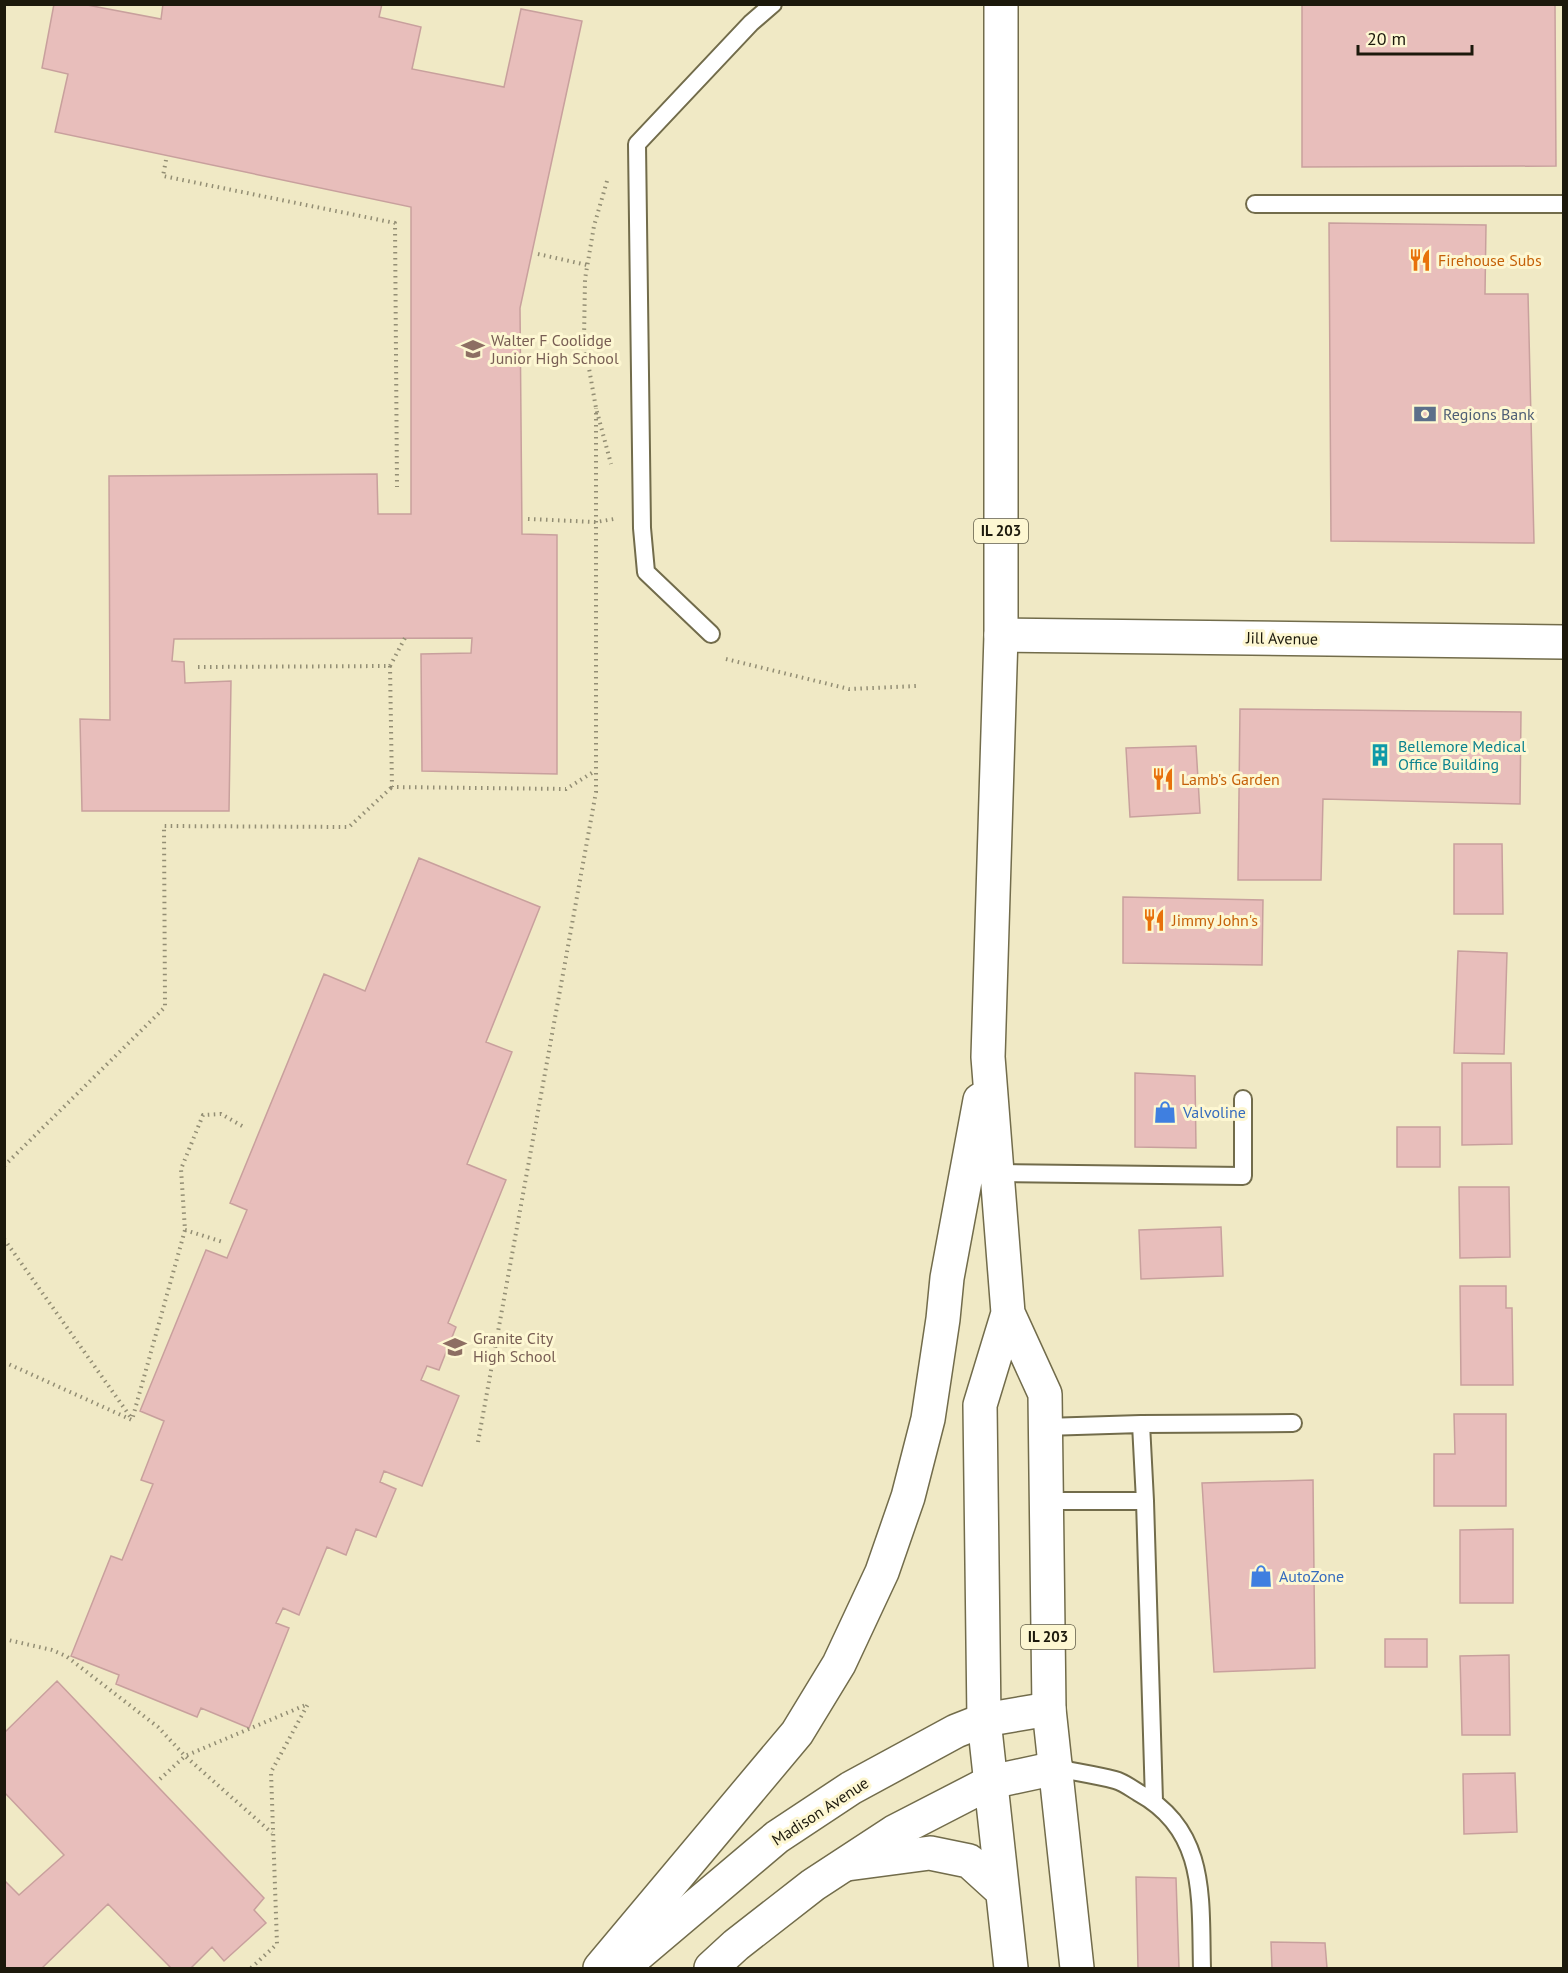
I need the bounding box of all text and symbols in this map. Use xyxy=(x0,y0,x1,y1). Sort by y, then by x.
scale bar xyxy=(1358,18,1472,56)
text: 20 m xyxy=(1367,27,1406,50)
restaurant icon: Firehouse Subs xyxy=(1407,247,1433,273)
place label: Firehouse Subs xyxy=(1438,250,1542,270)
place label: Walter F Coolidge Junior High School xyxy=(490,330,619,368)
school or university icon: Walter F Coolidge Junior High School xyxy=(460,336,486,362)
bank icon: Regions Bank xyxy=(1412,401,1438,427)
place label: Regions Bank xyxy=(1443,404,1535,424)
road number: IL 203 xyxy=(974,519,1028,543)
street label: Jill Avenue xyxy=(1245,627,1318,649)
place label: Bellemore Medical Office Building xyxy=(1398,736,1526,774)
building icon: Bellemore Medical Office Building xyxy=(1367,742,1393,768)
restaurant icon: Lamb's Garden xyxy=(1150,766,1176,792)
place label: Lamb's Garden xyxy=(1181,769,1280,789)
restaurant icon: Jimmy John's xyxy=(1141,907,1167,933)
place label: Jimmy John's xyxy=(1171,910,1258,930)
shop icon: Valvoline xyxy=(1152,1099,1178,1125)
place label: Valvoline xyxy=(1182,1102,1246,1122)
place label: Granite City High School xyxy=(473,1328,556,1366)
school or university icon: Granite City High School xyxy=(442,1334,468,1360)
shop icon: AutoZone xyxy=(1248,1563,1274,1589)
place label: AutoZone xyxy=(1279,1566,1344,1586)
road number: IL 203 xyxy=(1021,1625,1075,1649)
street label: Madison Avenue xyxy=(768,1772,872,1850)

